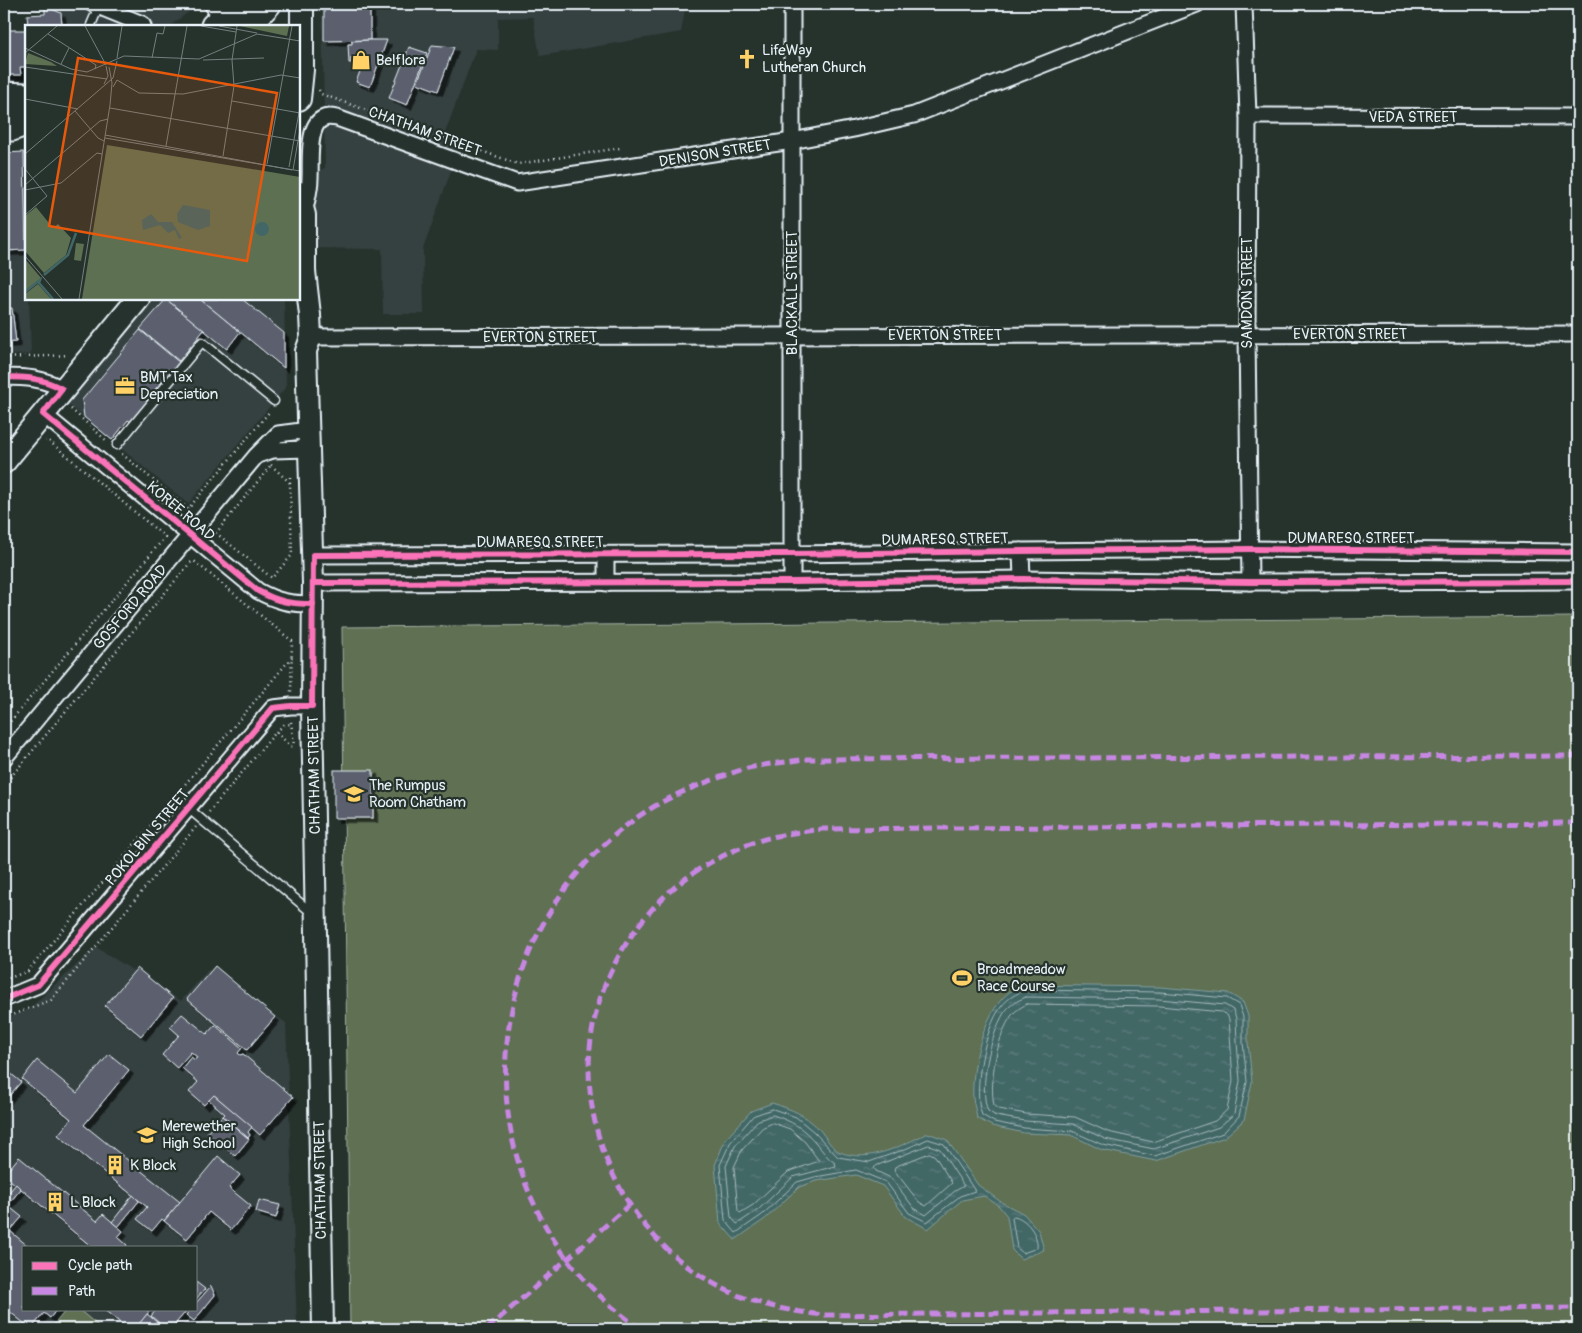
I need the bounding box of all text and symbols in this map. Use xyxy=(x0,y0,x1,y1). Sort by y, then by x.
inset map xyxy=(25,25,300,300)
place label: LifeWay Lutheran Church xyxy=(762,41,866,77)
church icon: LifeWay Lutheran Church xyxy=(736,48,758,70)
shop icon: Belflora xyxy=(350,49,372,71)
place label: Belflora xyxy=(376,51,426,70)
street label: CHATHAM STREET xyxy=(366,102,484,161)
street label: VEDA STREET xyxy=(1369,108,1457,127)
street label: DENISON STREET xyxy=(658,135,772,172)
street label: BLACKALL STREET xyxy=(783,231,802,355)
street label: SAMDON STREET xyxy=(1238,237,1257,349)
street label: EVERTON STREET xyxy=(1293,325,1407,344)
street label: EVERTON STREET xyxy=(888,326,1002,345)
street label: EVERTON STREET xyxy=(483,328,597,347)
place label: BMT Tax Depreciation xyxy=(140,368,218,404)
office icon: BMT Tax Depreciation xyxy=(114,375,136,397)
street label: KOREE ROAD xyxy=(143,477,219,545)
street label: DUMARESQ STREET xyxy=(881,529,1009,550)
street label: DUMARESQ STREET xyxy=(1287,529,1415,548)
street label: DUMARESQ STREET xyxy=(476,533,604,552)
street label: GOSFORD ROAD xyxy=(89,561,172,654)
street label: CHATHAM STREET xyxy=(304,716,325,834)
place label: The Rumpus Room Chatham xyxy=(369,776,466,812)
school or university icon: The Rumpus Room Chatham xyxy=(343,783,365,805)
street label: POKOLBIN STREET xyxy=(101,785,193,890)
place label: Broadmeadow Race Course xyxy=(977,960,1066,996)
sports icon: Broadmeadow Race Course xyxy=(951,967,973,989)
place label: Merewether High School xyxy=(162,1117,237,1153)
street label: CHATHAM STREET xyxy=(310,1121,331,1239)
school or university icon: Merewether High School xyxy=(136,1124,158,1146)
building icon: K Block xyxy=(104,1154,126,1176)
place label: K Block xyxy=(130,1156,177,1175)
building icon: L Block xyxy=(44,1191,66,1213)
place label: L Block xyxy=(70,1193,116,1212)
legend xyxy=(22,1246,198,1310)
text: Cycle path xyxy=(68,1256,132,1275)
text: Path xyxy=(68,1282,95,1301)

